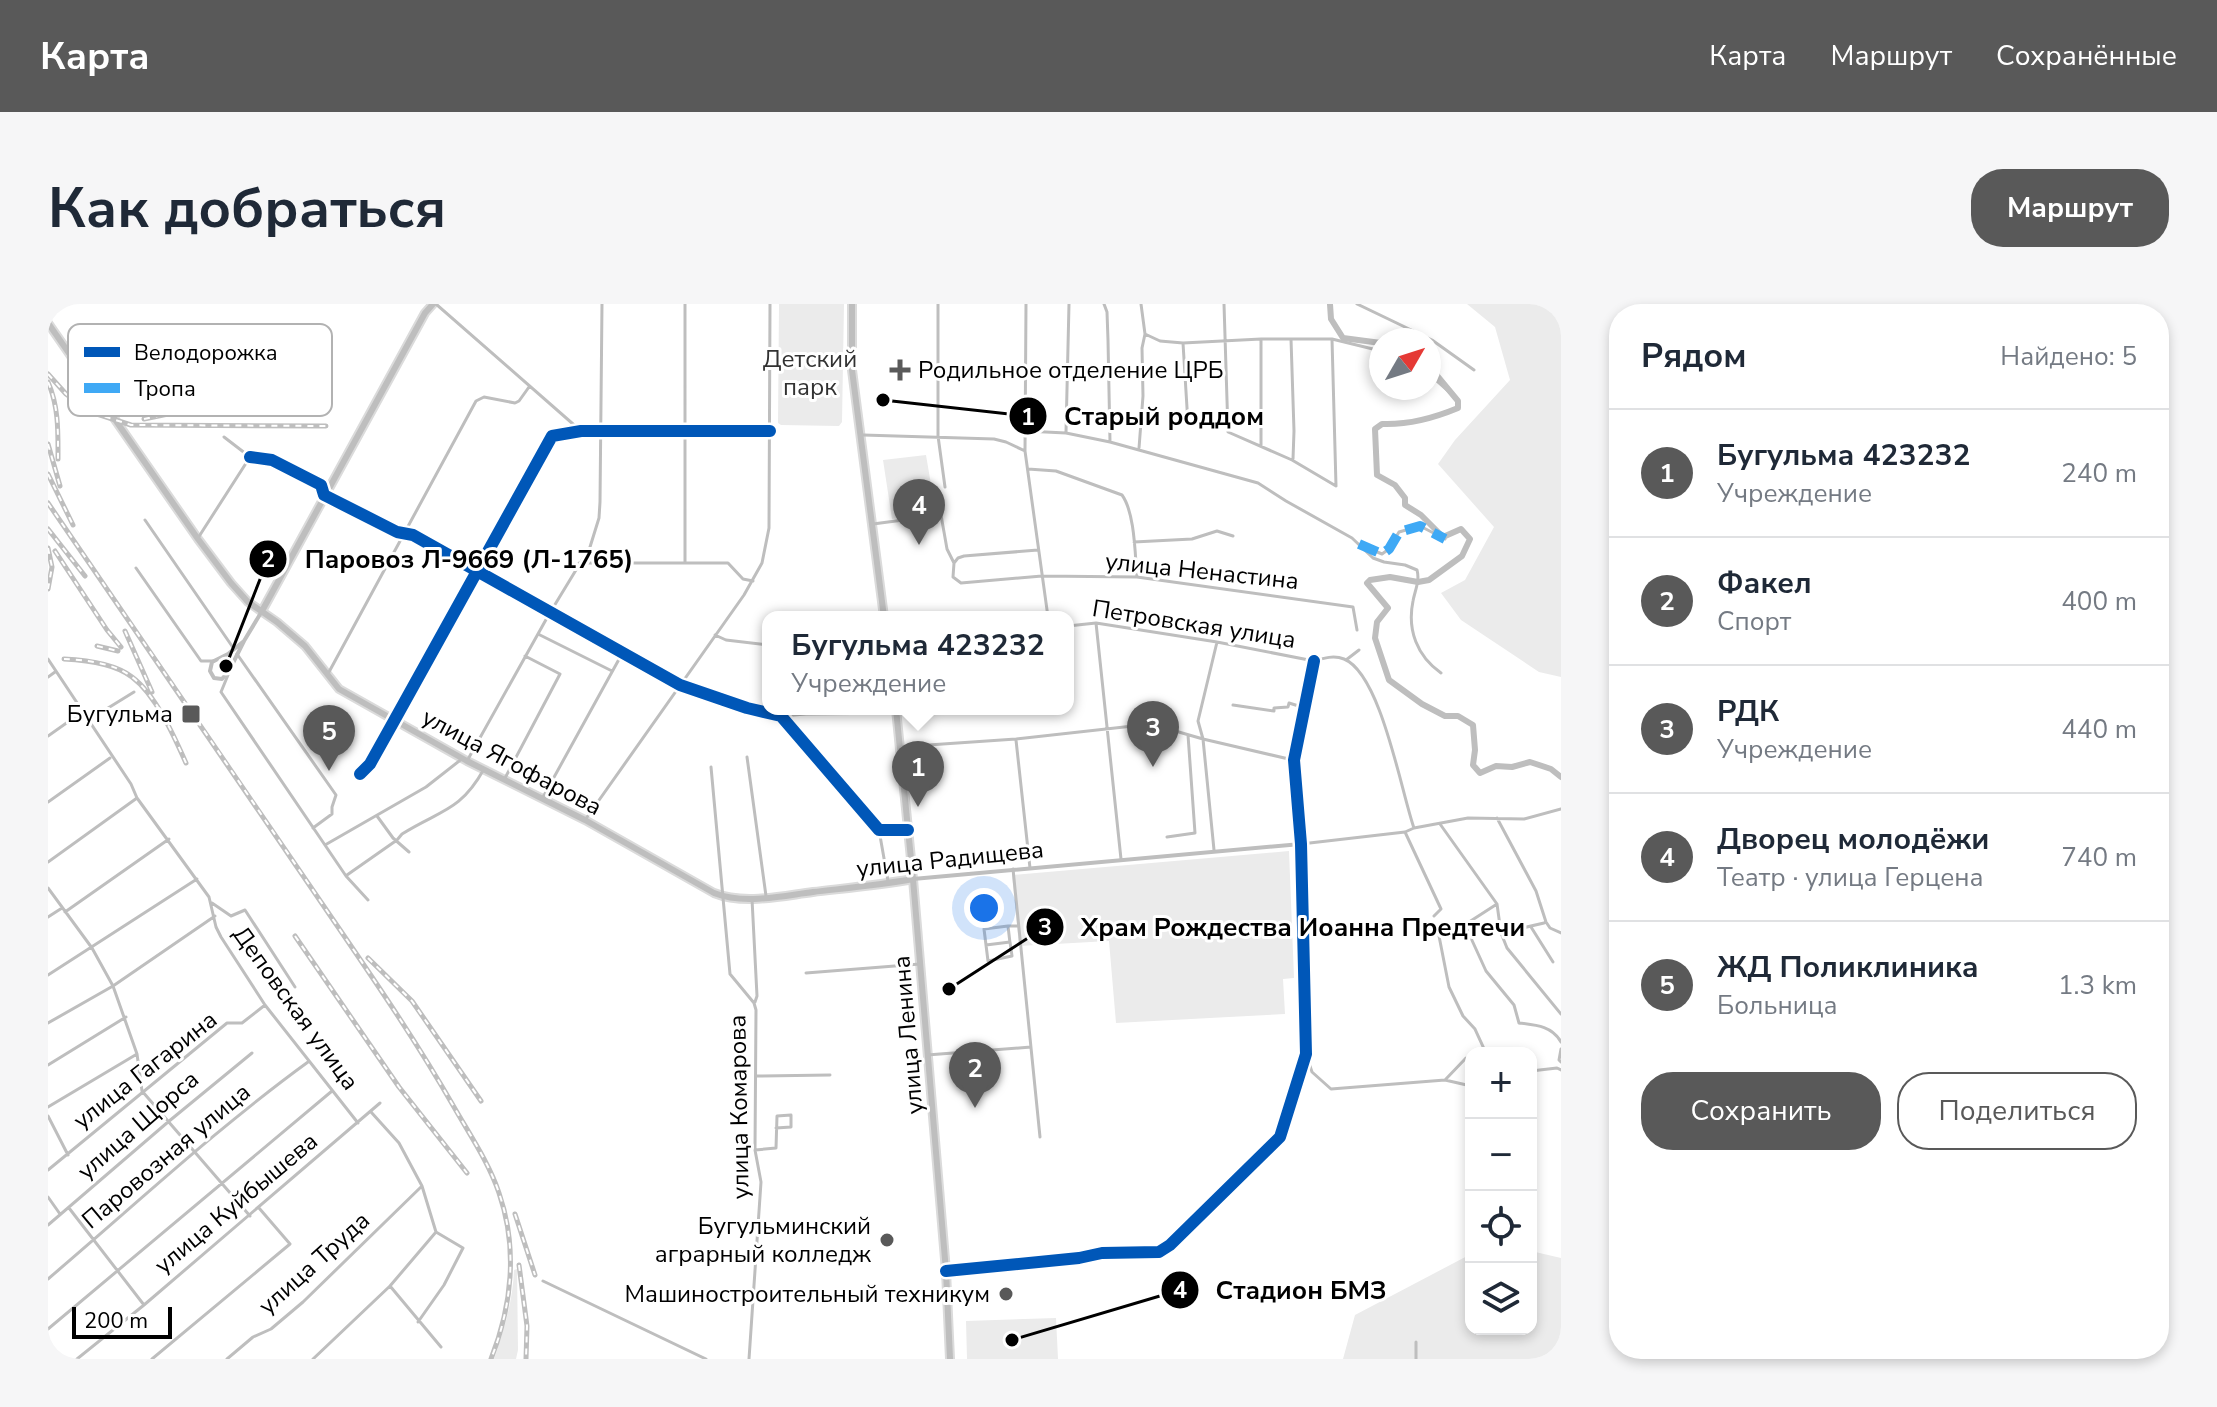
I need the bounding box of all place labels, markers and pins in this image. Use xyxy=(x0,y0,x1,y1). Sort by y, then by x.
place label: Родильное отделение ЦРБ xyxy=(918,354,1224,386)
marker: Родильное отделение ЦРБ xyxy=(889,359,911,381)
callout: Старый роддом xyxy=(1008,391,1280,441)
pin: 4 xyxy=(893,479,945,545)
callout: Паровоз Л-9669 (Л-1765) xyxy=(248,534,649,584)
place label: Бугульма xyxy=(67,698,173,730)
pin: 3 xyxy=(1127,701,1179,767)
marker: Бугульма xyxy=(180,703,202,725)
pin: 5 xyxy=(303,705,355,771)
pin: 1 xyxy=(892,741,944,807)
callout: Храм Рождества Иоанна Предтечи xyxy=(1025,902,1541,952)
pin: 2 xyxy=(949,1042,1001,1108)
place label: Бугульминский аграрный колледж xyxy=(655,1210,871,1270)
marker: Бугульминский аграрный колледж xyxy=(878,1231,896,1249)
callout: Стадион БМЗ xyxy=(1160,1265,1403,1315)
place label: Машиностроительный техникум xyxy=(624,1278,990,1310)
marker: Машиностроительный техникум xyxy=(997,1285,1015,1303)

